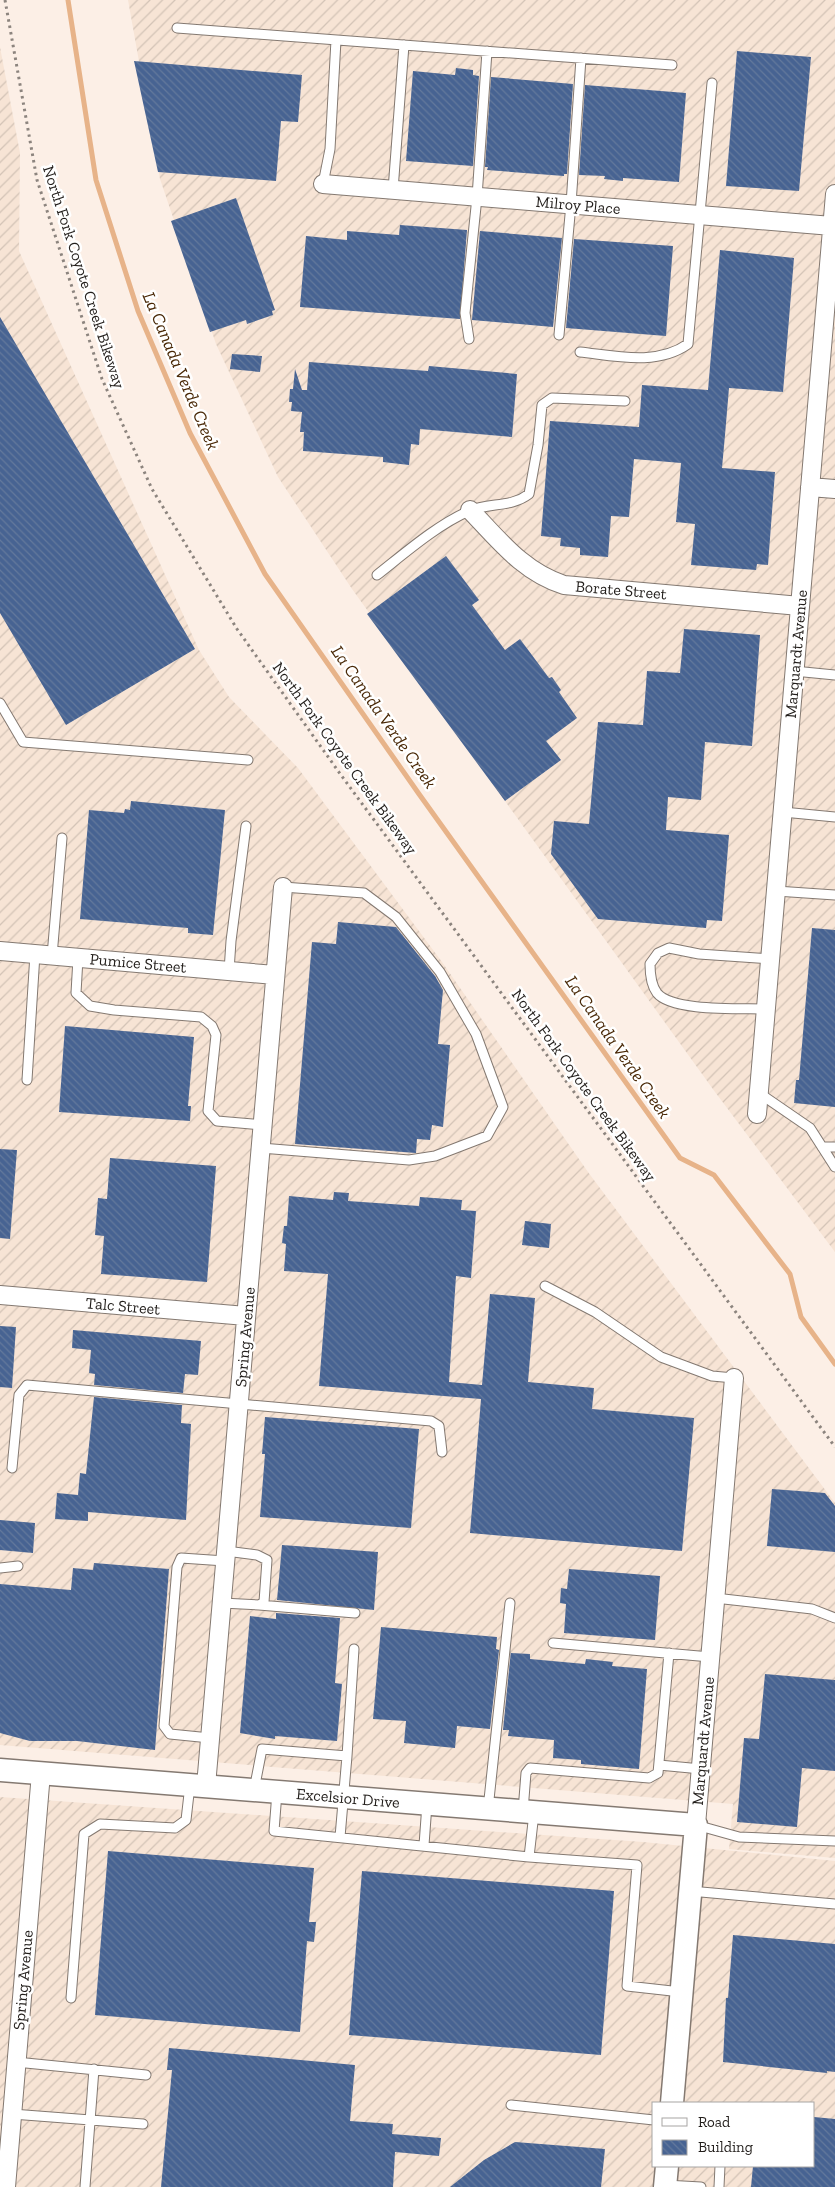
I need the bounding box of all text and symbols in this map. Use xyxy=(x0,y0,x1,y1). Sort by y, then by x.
street label: North Fork Coyote Creek Bikeway xyxy=(39,163,129,392)
street label: Milroy Place xyxy=(535,192,621,218)
water label: La Canada Verde Creek xyxy=(138,289,224,453)
street label: Borate Street xyxy=(575,577,667,603)
street label: Marquardt Avenue xyxy=(781,589,811,719)
water label: La Canada Verde Creek xyxy=(326,641,442,793)
street label: North Fork Coyote Creek Bikeway xyxy=(269,658,422,859)
street label: Pumice Street xyxy=(89,949,187,977)
water label: La Canada Verde Creek xyxy=(560,971,676,1123)
street label: North Fork Coyote Creek Bikeway xyxy=(508,985,661,1186)
street label: Spring Avenue xyxy=(231,1286,259,1388)
street label: Talc Street xyxy=(85,1293,161,1319)
street label: Marquardt Avenue xyxy=(688,1676,718,1806)
street label: Excelsior Drive xyxy=(295,1784,401,1812)
street label: Spring Avenue xyxy=(9,1929,37,2031)
legend xyxy=(652,2102,815,2167)
text: Road xyxy=(698,2113,731,2131)
text: Building xyxy=(698,2138,753,2156)

